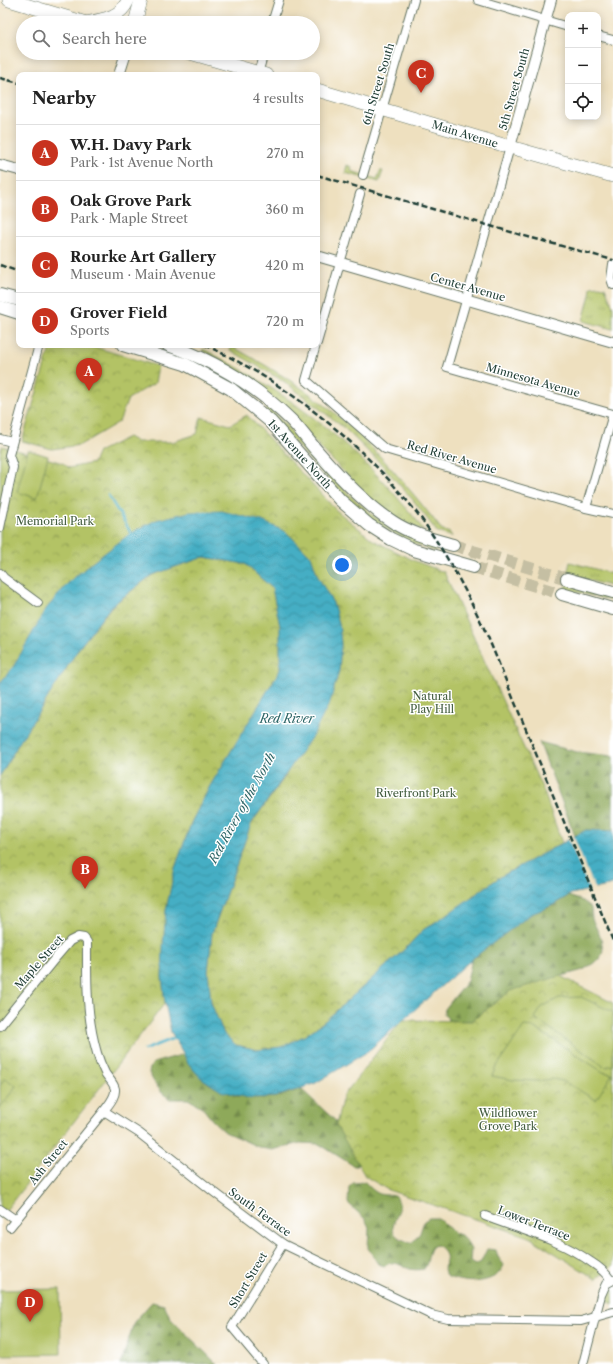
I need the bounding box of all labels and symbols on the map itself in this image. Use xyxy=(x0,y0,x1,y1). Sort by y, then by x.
street label: 6th Street South xyxy=(359,41,397,127)
street label: 5th Street South xyxy=(496,46,532,132)
pin: C xyxy=(408,60,434,93)
street label: Main Avenue xyxy=(430,117,500,151)
street label: Center Avenue xyxy=(429,270,507,304)
pin: A xyxy=(76,358,102,391)
street label: Minnesota Avenue xyxy=(484,360,582,400)
street label: 1st Avenue North xyxy=(265,416,335,492)
street label: Red River Avenue xyxy=(405,437,499,477)
park label: Memorial Park xyxy=(16,514,95,528)
your location xyxy=(332,555,352,575)
park label: Natural Play Hill xyxy=(410,689,455,716)
water label: Red River xyxy=(259,711,316,726)
water label: Red River of the North xyxy=(205,750,278,866)
park label: Riverfront Park xyxy=(376,786,457,800)
pin: B xyxy=(72,856,98,889)
street label: Maple Street xyxy=(12,932,66,992)
park label: Wildflower Grove Park xyxy=(478,1106,538,1133)
street label: Ash Street xyxy=(25,1137,70,1188)
street label: South Terrace xyxy=(226,1185,294,1239)
street label: Lower Terrace xyxy=(496,1203,572,1243)
street label: Short Street xyxy=(226,1249,270,1311)
pin: D xyxy=(17,1289,43,1322)

